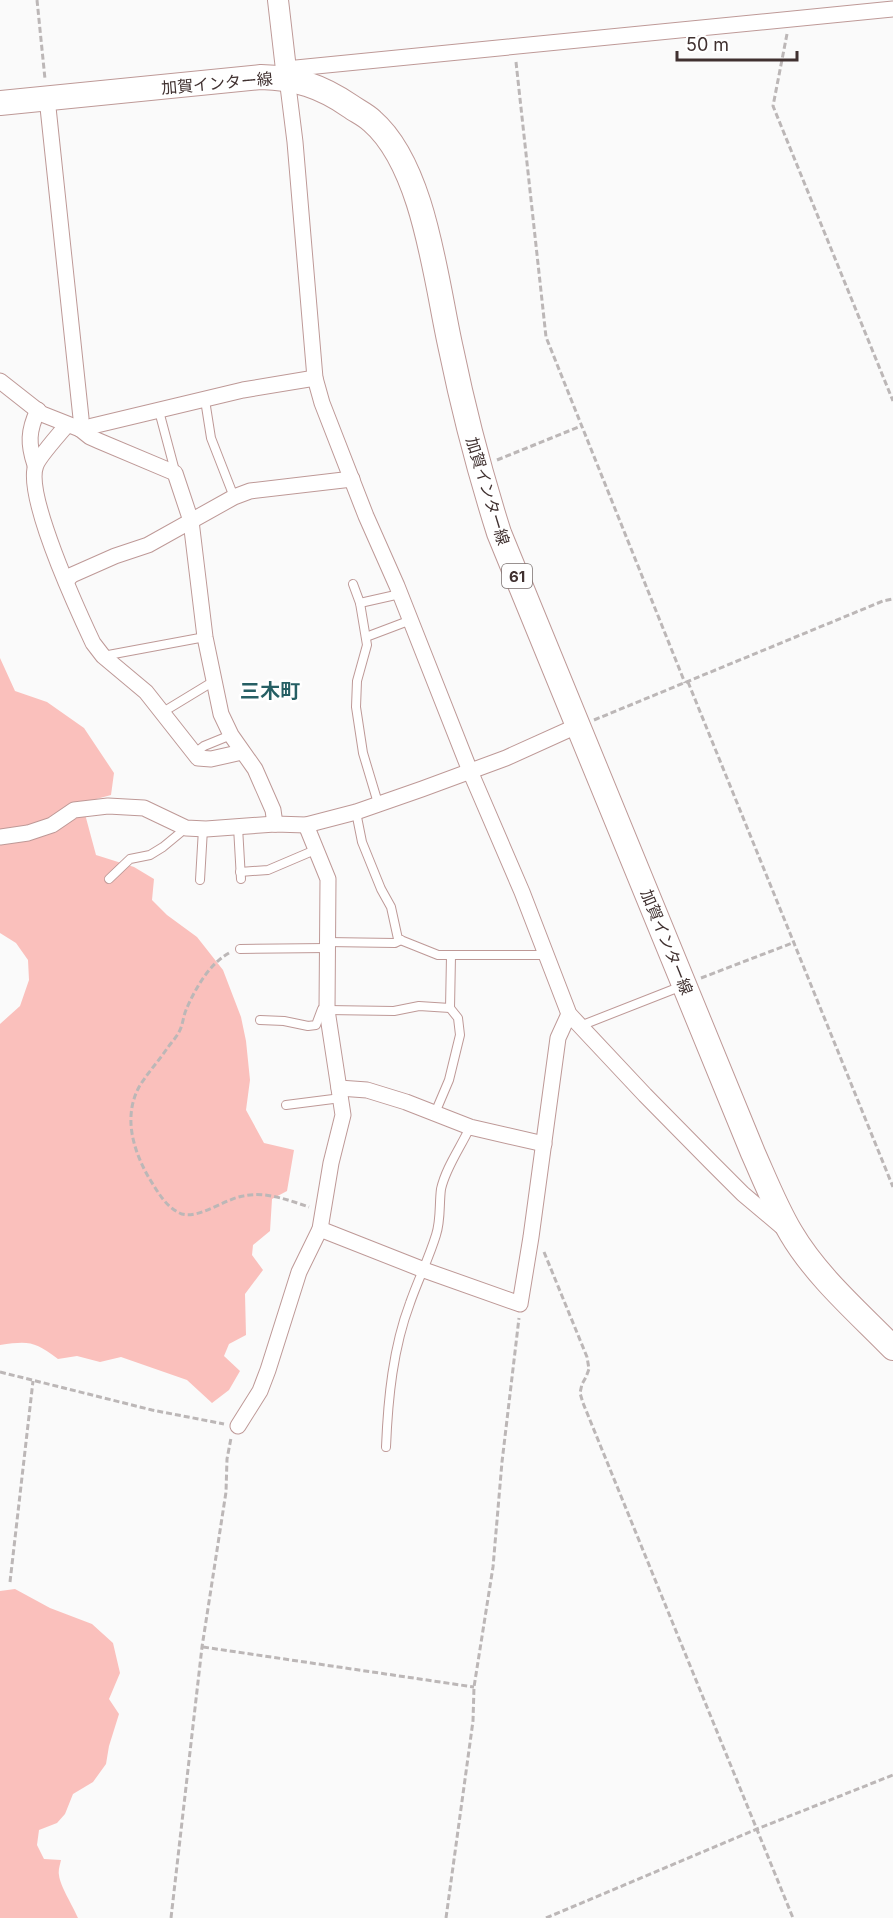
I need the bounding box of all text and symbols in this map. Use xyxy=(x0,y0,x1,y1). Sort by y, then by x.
scale bar xyxy=(677,24,797,62)
text: 50 m xyxy=(686,34,729,55)
street label: 加賀インター線 xyxy=(160,68,274,98)
street label: 加賀インター線 xyxy=(462,435,514,547)
road number: 61 xyxy=(502,564,532,588)
district label: 三木町 xyxy=(240,679,300,703)
street label: 加賀インター線 xyxy=(637,886,697,998)

